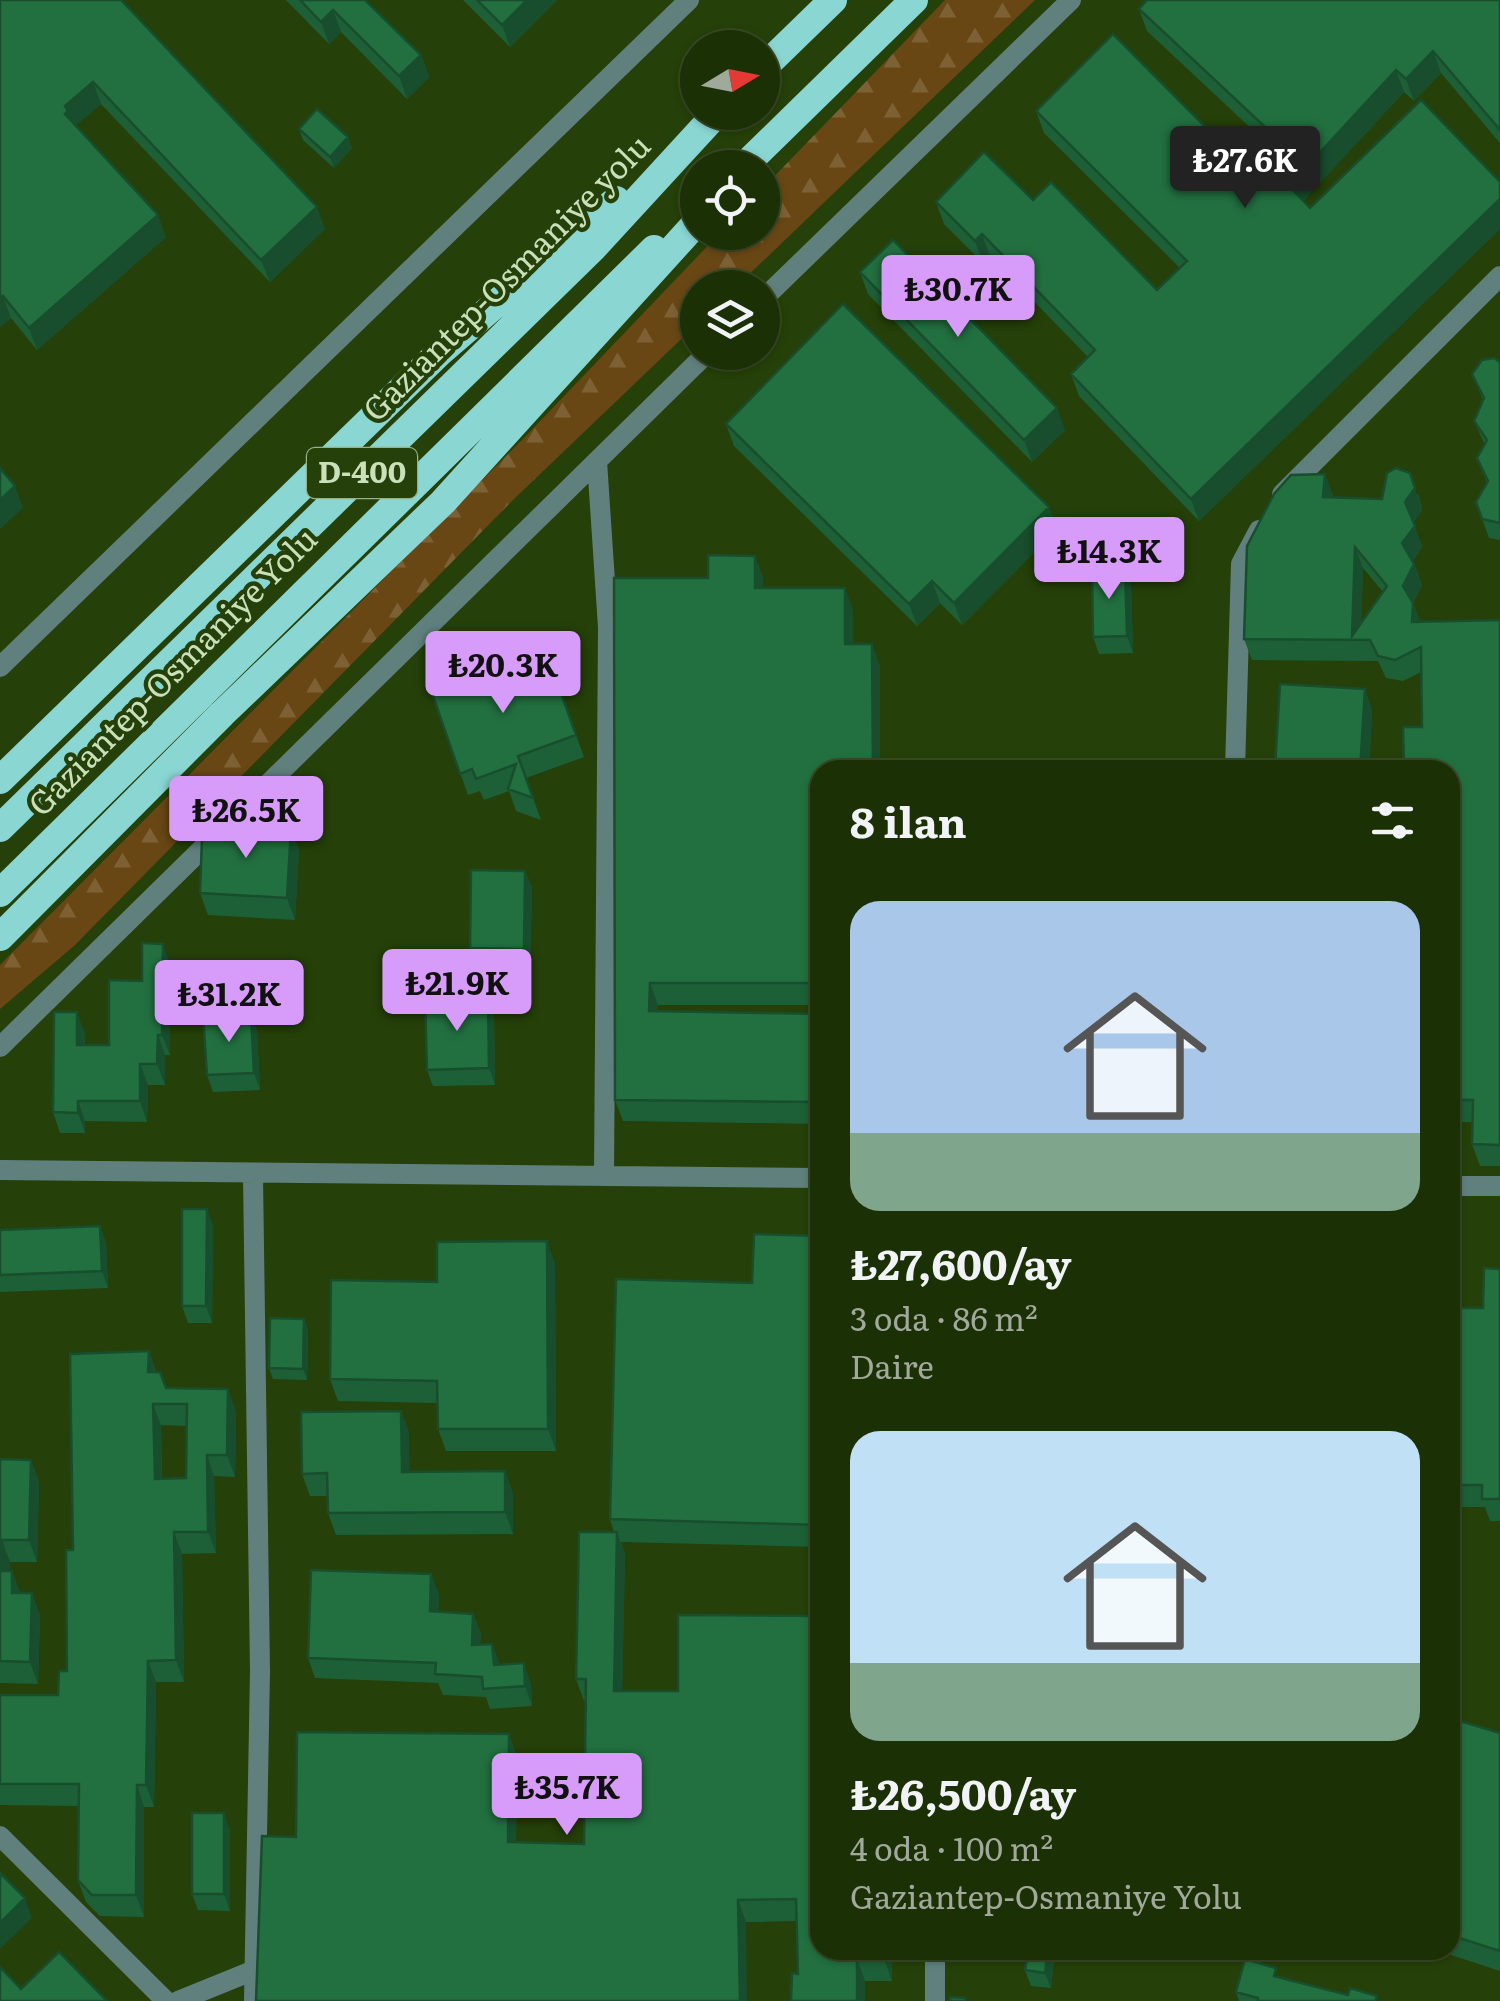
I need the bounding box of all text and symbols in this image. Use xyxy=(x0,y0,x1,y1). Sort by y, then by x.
north arrow xyxy=(680,30,780,130)
map controls xyxy=(680,30,780,370)
street label: Gaziantep-Osmaniye yolu xyxy=(350,121,660,431)
pin: ₺27.6K xyxy=(1164,126,1326,211)
text: ₺27.6K xyxy=(1192,134,1298,182)
button: locate xyxy=(680,150,780,250)
pin: ₺30.7K xyxy=(877,255,1039,340)
text: ₺30.7K xyxy=(904,263,1012,311)
button: layers xyxy=(680,270,780,370)
road number: D-400 xyxy=(307,448,417,498)
street label: Gaziantep-Osmaniye Yolu xyxy=(15,514,326,825)
pin: ₺14.3K xyxy=(1028,517,1190,602)
text: ₺14.3K xyxy=(1056,525,1162,573)
pin: ₺20.3K xyxy=(422,631,584,716)
text: ₺20.3K xyxy=(447,639,559,687)
pin: ₺26.5K xyxy=(165,776,327,861)
text: ₺26.5K xyxy=(191,784,301,832)
text: 8 ilan xyxy=(850,789,967,851)
icon: filters xyxy=(1365,793,1420,848)
pin: ₺21.9K xyxy=(376,949,538,1034)
text: ₺21.9K xyxy=(404,957,510,1005)
pin: ₺31.2K xyxy=(148,960,310,1045)
icon: home xyxy=(1045,966,1225,1146)
text: ₺31.2K xyxy=(177,968,281,1016)
text: ₺27,600/ay xyxy=(850,1231,1071,1293)
text: 3 oda · 86 m² xyxy=(850,1293,1038,1341)
text: Daire xyxy=(850,1341,934,1389)
icon: home xyxy=(1045,1496,1225,1676)
pin: ₺35.7K xyxy=(486,1753,648,1838)
text: ₺35.7K xyxy=(514,1761,620,1809)
text: ₺26,500/ay xyxy=(850,1761,1076,1823)
text: 4 oda · 100 m² xyxy=(850,1823,1053,1871)
text: Gaziantep-Osmaniye Yolu xyxy=(850,1871,1242,1919)

